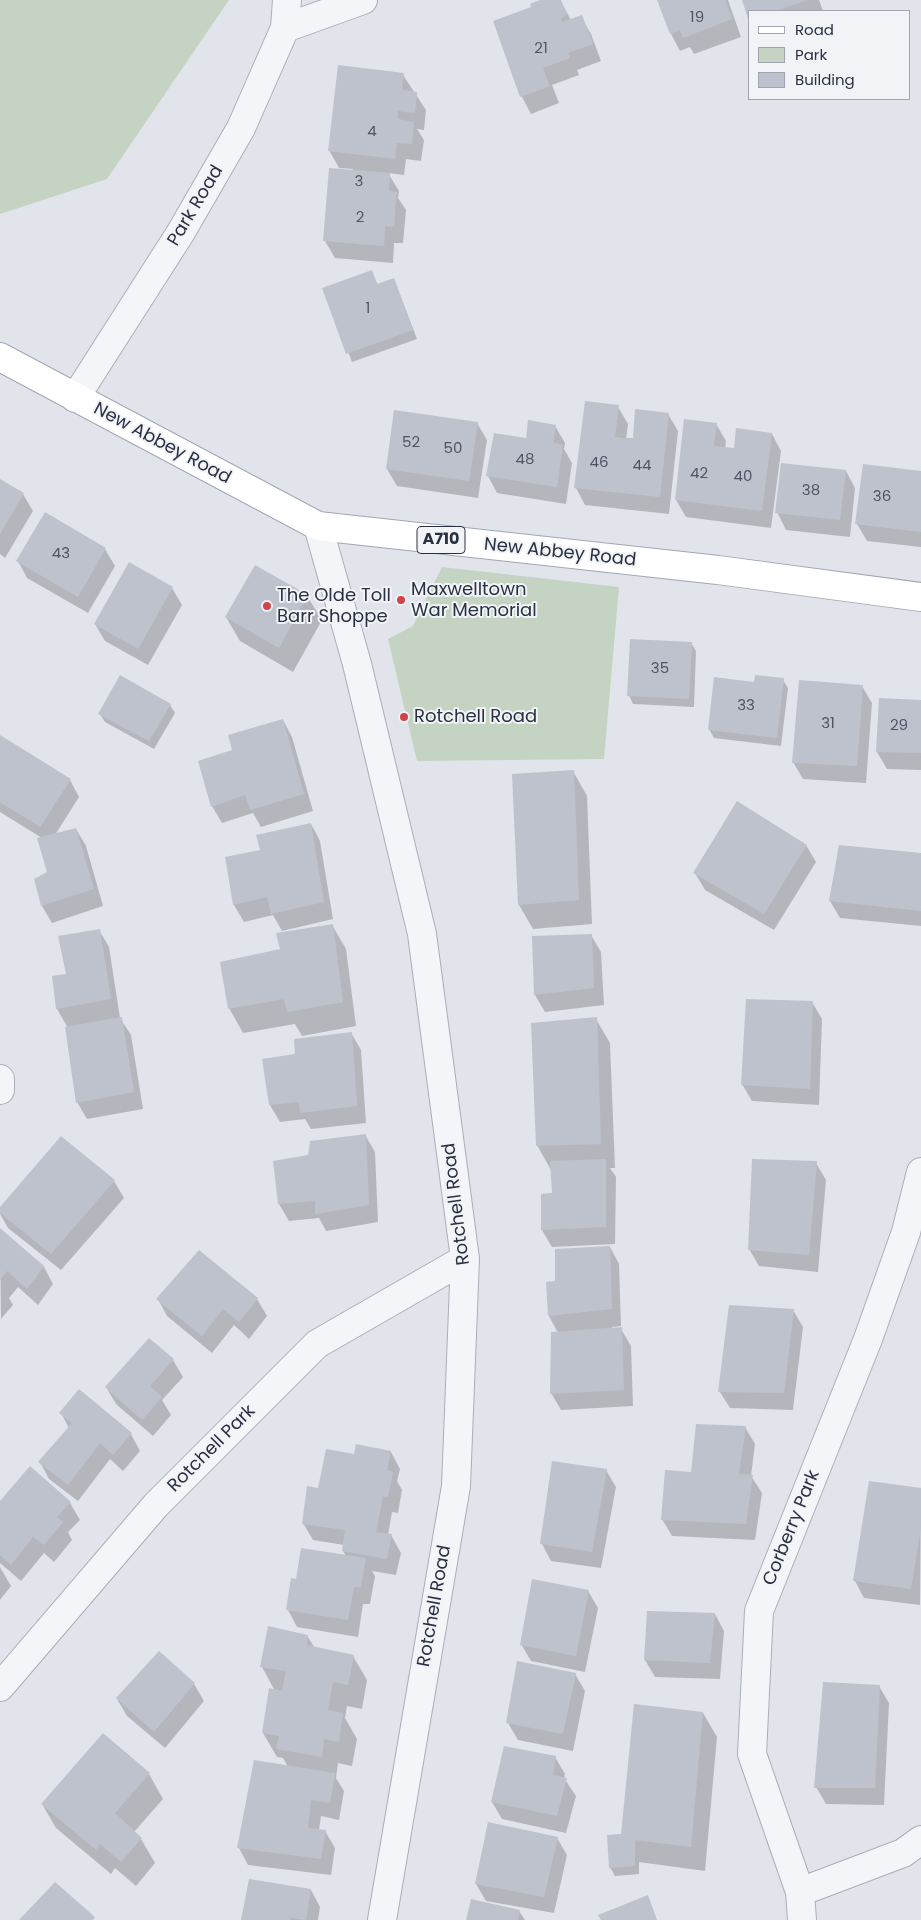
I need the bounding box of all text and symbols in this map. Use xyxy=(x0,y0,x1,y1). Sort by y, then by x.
house number: 19 xyxy=(690,9,704,27)
legend xyxy=(748,10,911,100)
text: Road xyxy=(795,19,834,40)
house number: 21 xyxy=(534,40,548,58)
text: Park xyxy=(795,44,827,65)
text: Building xyxy=(795,69,855,90)
house number: 4 xyxy=(367,123,377,141)
street label: Park Road xyxy=(164,162,228,250)
house number: 3 xyxy=(355,173,363,191)
house number: 2 xyxy=(356,209,364,227)
house number: 1 xyxy=(366,300,370,318)
street label: New Abbey Road xyxy=(89,399,235,489)
house number: 52 xyxy=(402,434,420,452)
house number: 50 xyxy=(444,440,462,458)
house number: 48 xyxy=(516,451,534,469)
house number: 46 xyxy=(590,454,608,472)
house number: 44 xyxy=(633,457,651,475)
house number: 42 xyxy=(690,465,708,483)
house number: 40 xyxy=(734,468,752,486)
house number: 38 xyxy=(802,482,820,500)
house number: 36 xyxy=(873,488,891,506)
road number: A710 xyxy=(417,526,465,554)
street label: New Abbey Road xyxy=(483,534,637,572)
house number: 43 xyxy=(52,545,70,563)
place label: Maxwelltown War Memorial xyxy=(411,579,537,622)
place label: The Olde Toll Barr Shoppe xyxy=(277,585,391,628)
marker: Maxwelltown War Memorial xyxy=(395,594,407,606)
marker: The Olde Toll Barr Shoppe xyxy=(261,600,273,612)
house number: 35 xyxy=(651,660,669,678)
house number: 33 xyxy=(737,697,755,715)
place label: Rotchell Road xyxy=(414,706,537,728)
marker: Rotchell Road xyxy=(398,711,410,723)
house number: 31 xyxy=(821,715,835,733)
house number: 29 xyxy=(890,717,908,735)
street label: Rotchell Road xyxy=(439,1142,475,1266)
street label: Rotchell Park xyxy=(164,1401,260,1497)
street label: Corberry Park xyxy=(759,1467,825,1589)
street label: Rotchell Road xyxy=(414,1544,456,1668)

